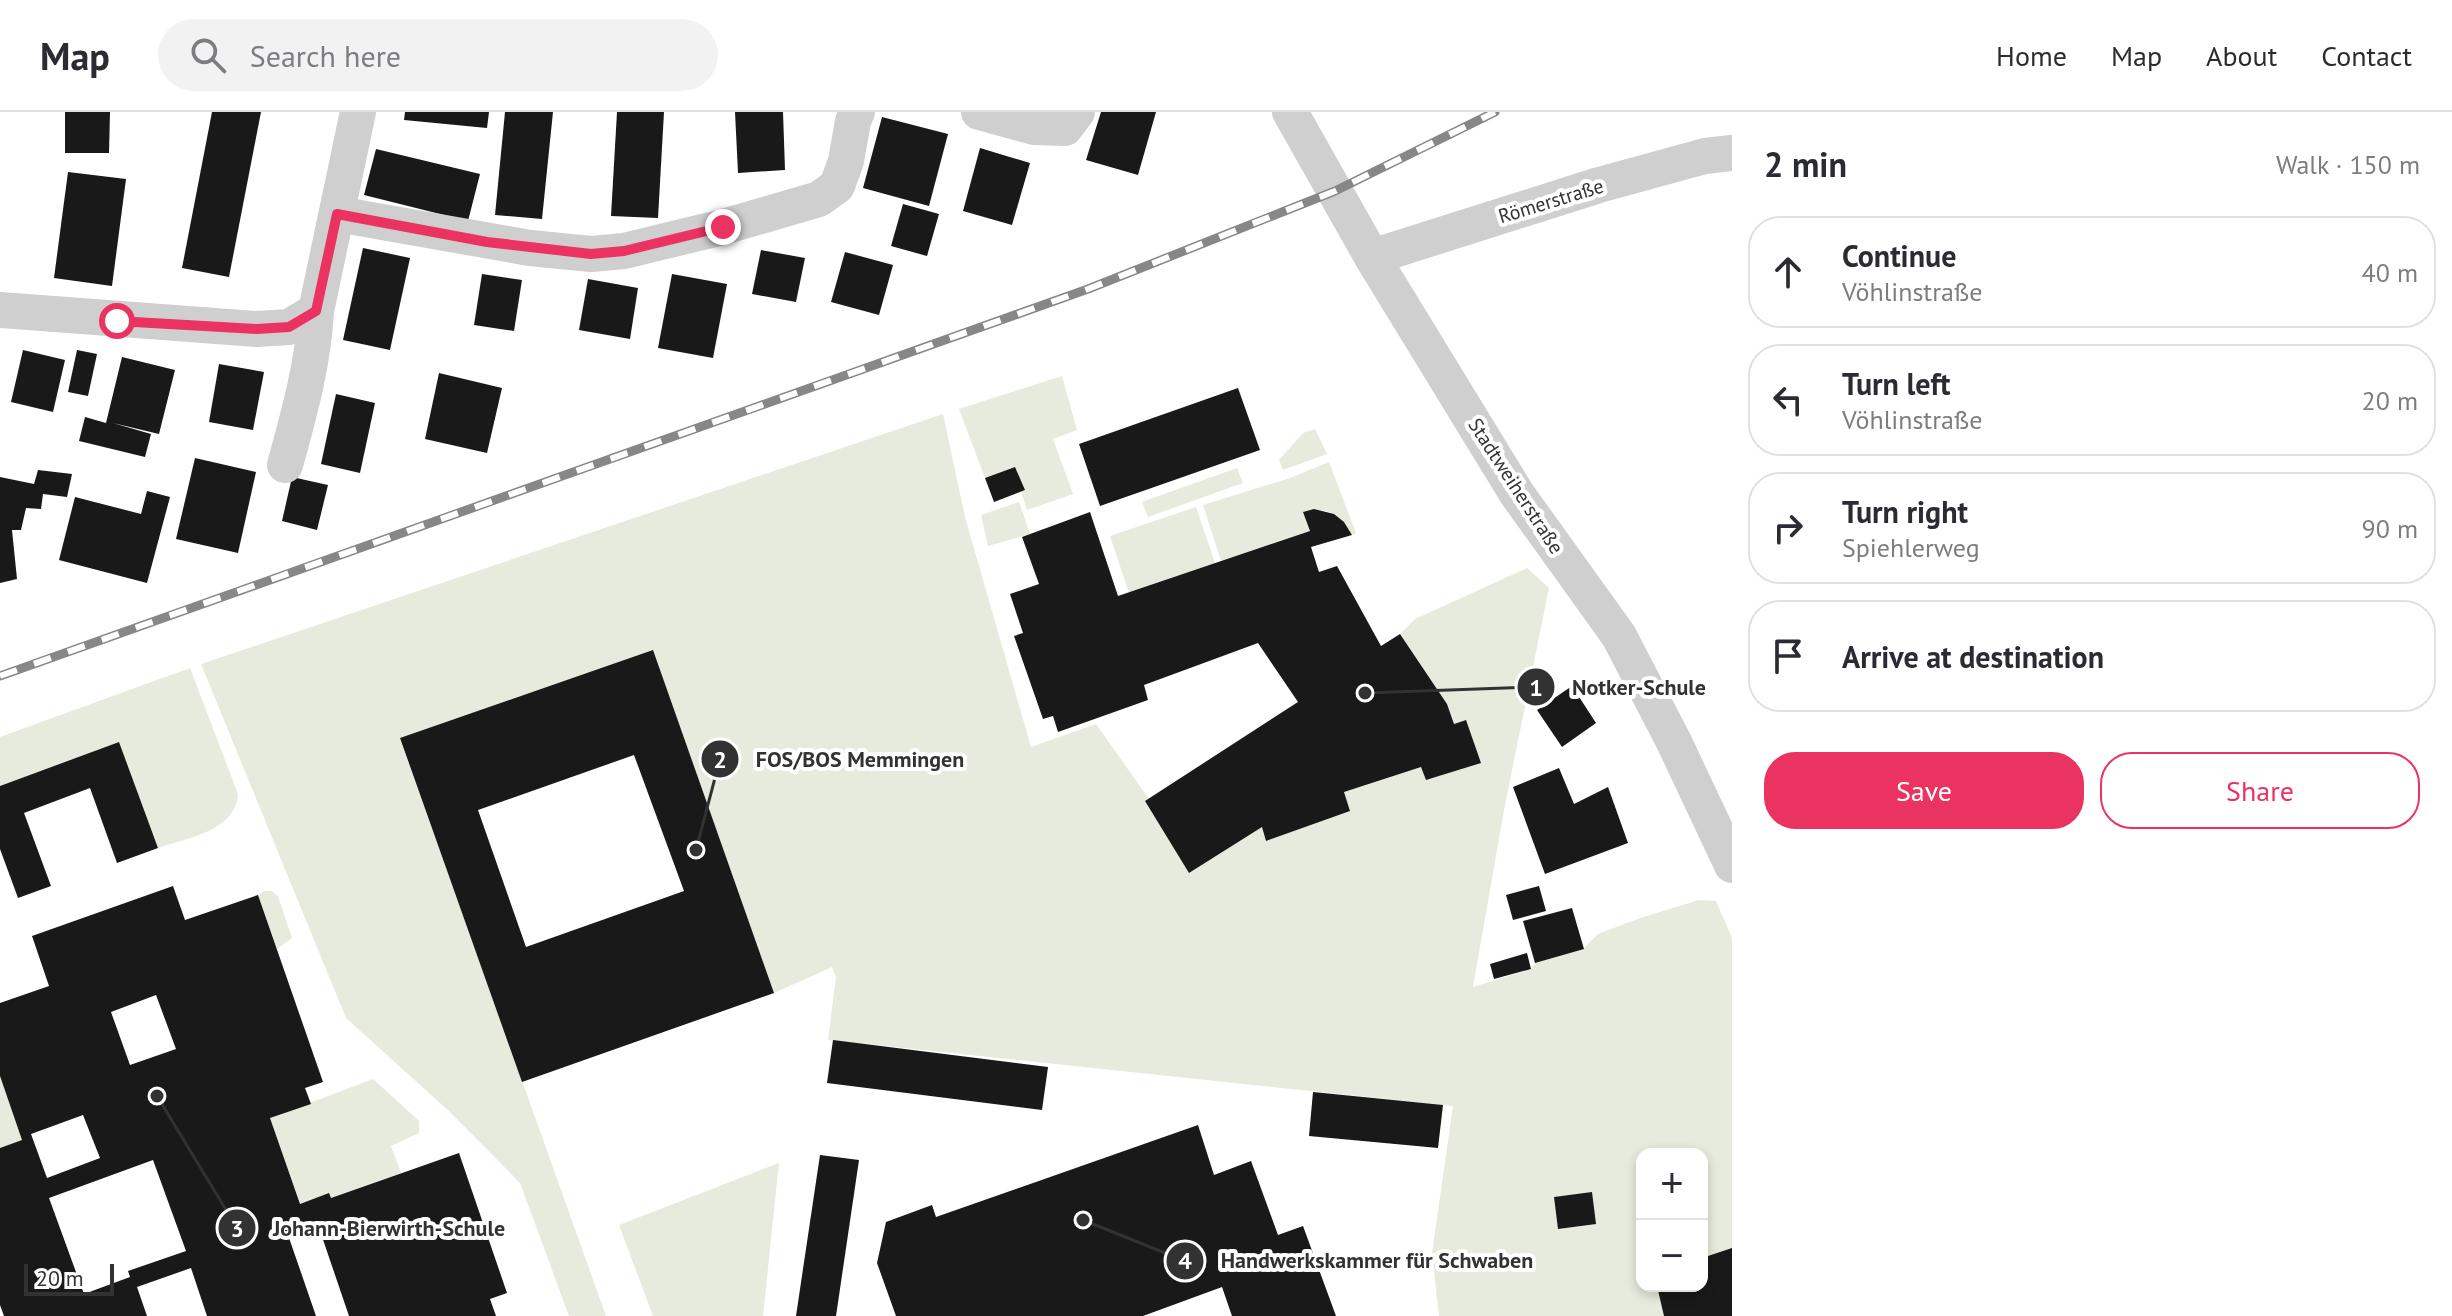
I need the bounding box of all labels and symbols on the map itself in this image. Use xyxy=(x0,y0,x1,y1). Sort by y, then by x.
street label: Römerstraße xyxy=(1495,173,1607,229)
route end xyxy=(705,209,741,245)
route start xyxy=(99,303,135,339)
street label: Stadtweiherstraße xyxy=(1462,413,1570,559)
callout: Notker-Schule xyxy=(1516,664,1722,710)
text: 1 xyxy=(1529,672,1543,703)
text: Notker-Schule xyxy=(1572,673,1706,701)
callout: FOS/BOS Memmingen xyxy=(700,736,980,782)
text: 2 xyxy=(713,744,727,775)
text: FOS/BOS Memmingen xyxy=(756,745,964,773)
callout: Johann-Bierwirth-Schule xyxy=(217,1205,521,1251)
text: 3 xyxy=(230,1213,244,1244)
text: Johann-Bierwirth-Schule xyxy=(272,1214,505,1242)
callout: Handwerkskammer für Schwaben xyxy=(1165,1238,1549,1284)
text: 4 xyxy=(1178,1245,1192,1276)
text: Handwerkskammer für Schwaben xyxy=(1221,1246,1533,1274)
scale bar xyxy=(24,1260,114,1296)

